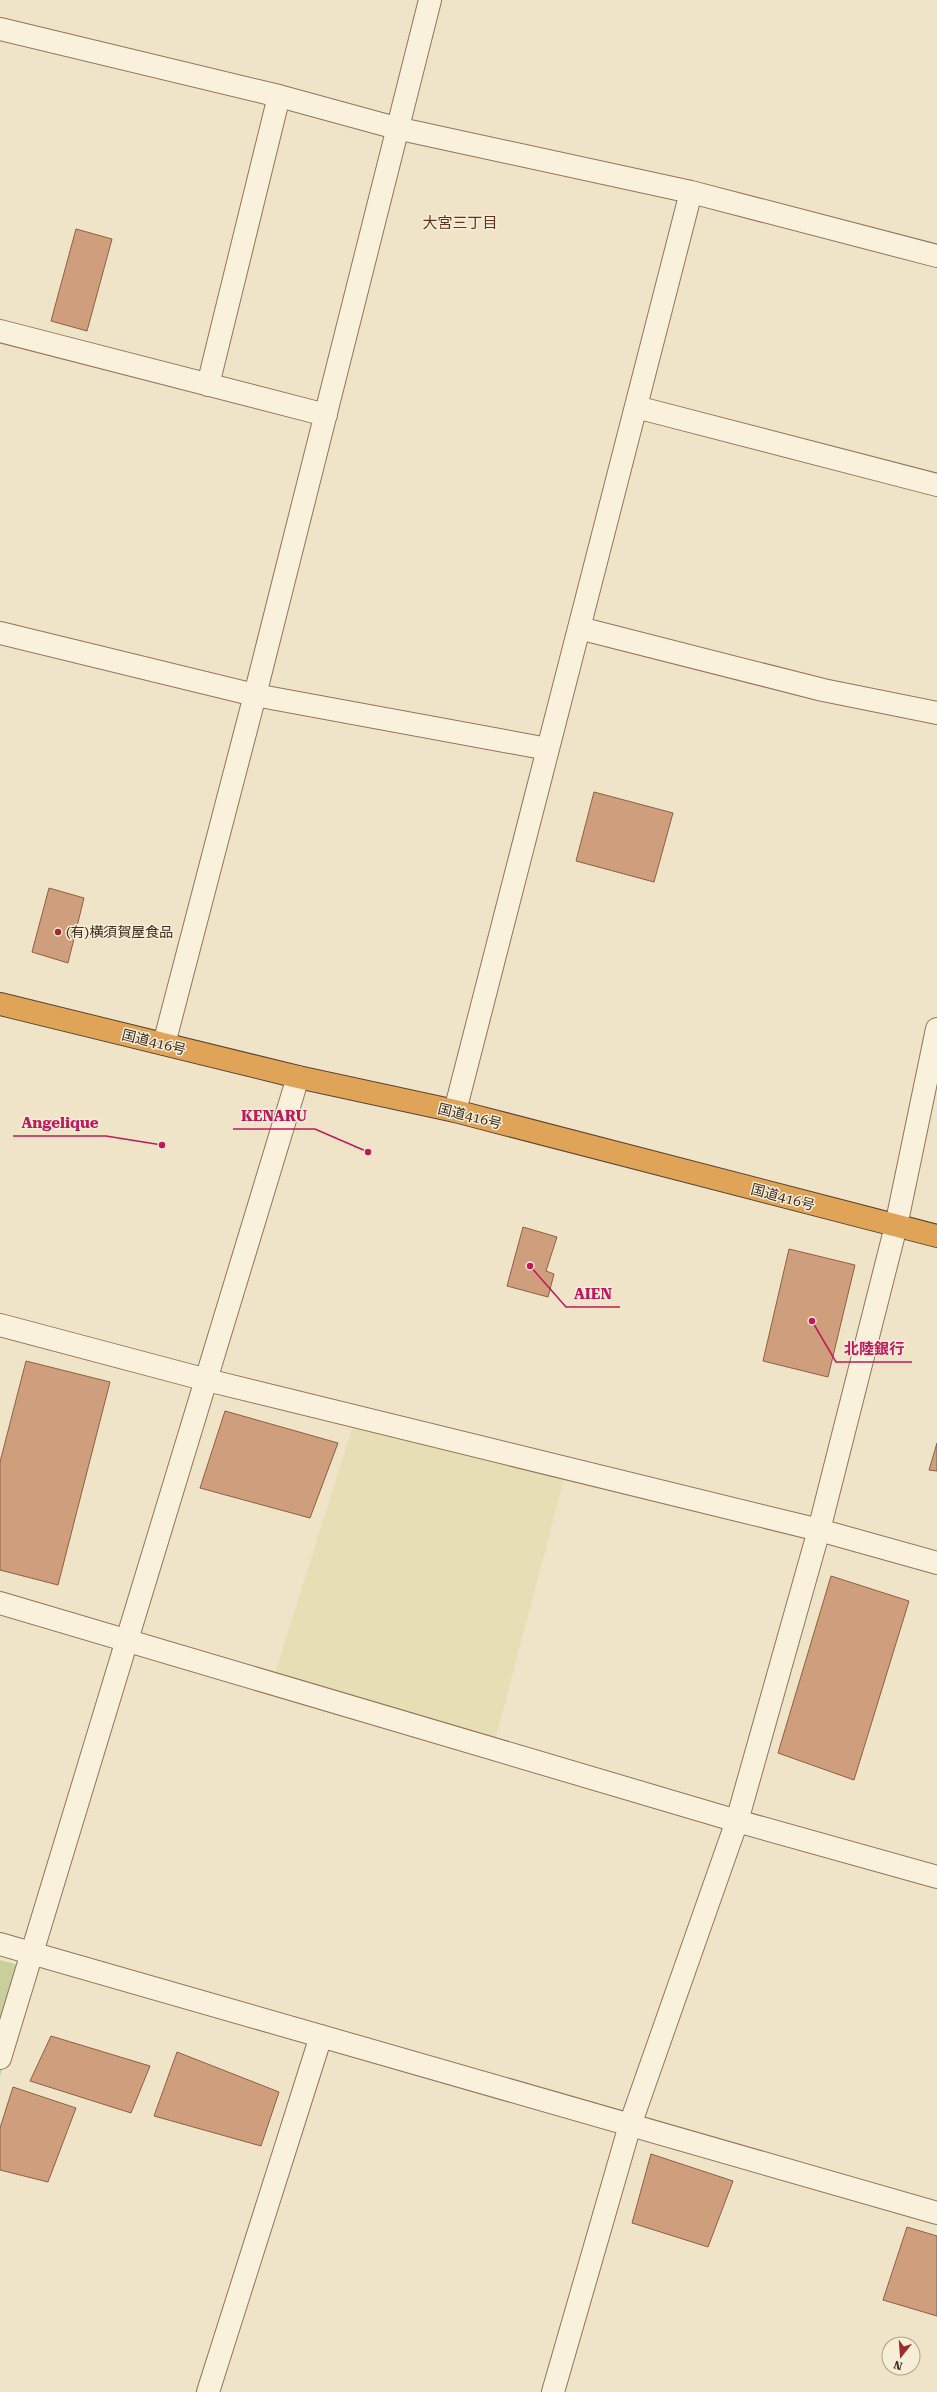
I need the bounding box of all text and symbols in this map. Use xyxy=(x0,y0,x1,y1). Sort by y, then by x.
district label: 大宮三丁目 xyxy=(422,214,498,232)
place label: (有)横須賀屋食品 xyxy=(66,924,173,940)
marker: (有)横須賀屋食品 xyxy=(53,927,63,937)
street label: 国道416号 xyxy=(120,1026,188,1058)
street label: 国道416号 xyxy=(436,1100,504,1132)
callout: KENARU xyxy=(233,1102,315,1129)
text: KENARU xyxy=(241,1107,308,1125)
callout: Angelique xyxy=(13,1109,106,1136)
text: Angelique xyxy=(21,1114,99,1132)
street label: 国道416号 xyxy=(749,1181,817,1213)
callout: AIEN xyxy=(566,1280,620,1307)
text: AIEN xyxy=(574,1285,612,1303)
callout: 北陸銀行 xyxy=(836,1335,912,1362)
text: 北陸銀行 xyxy=(844,1340,904,1358)
north arrow xyxy=(881,2336,921,2376)
text: N xyxy=(892,2357,904,2373)

